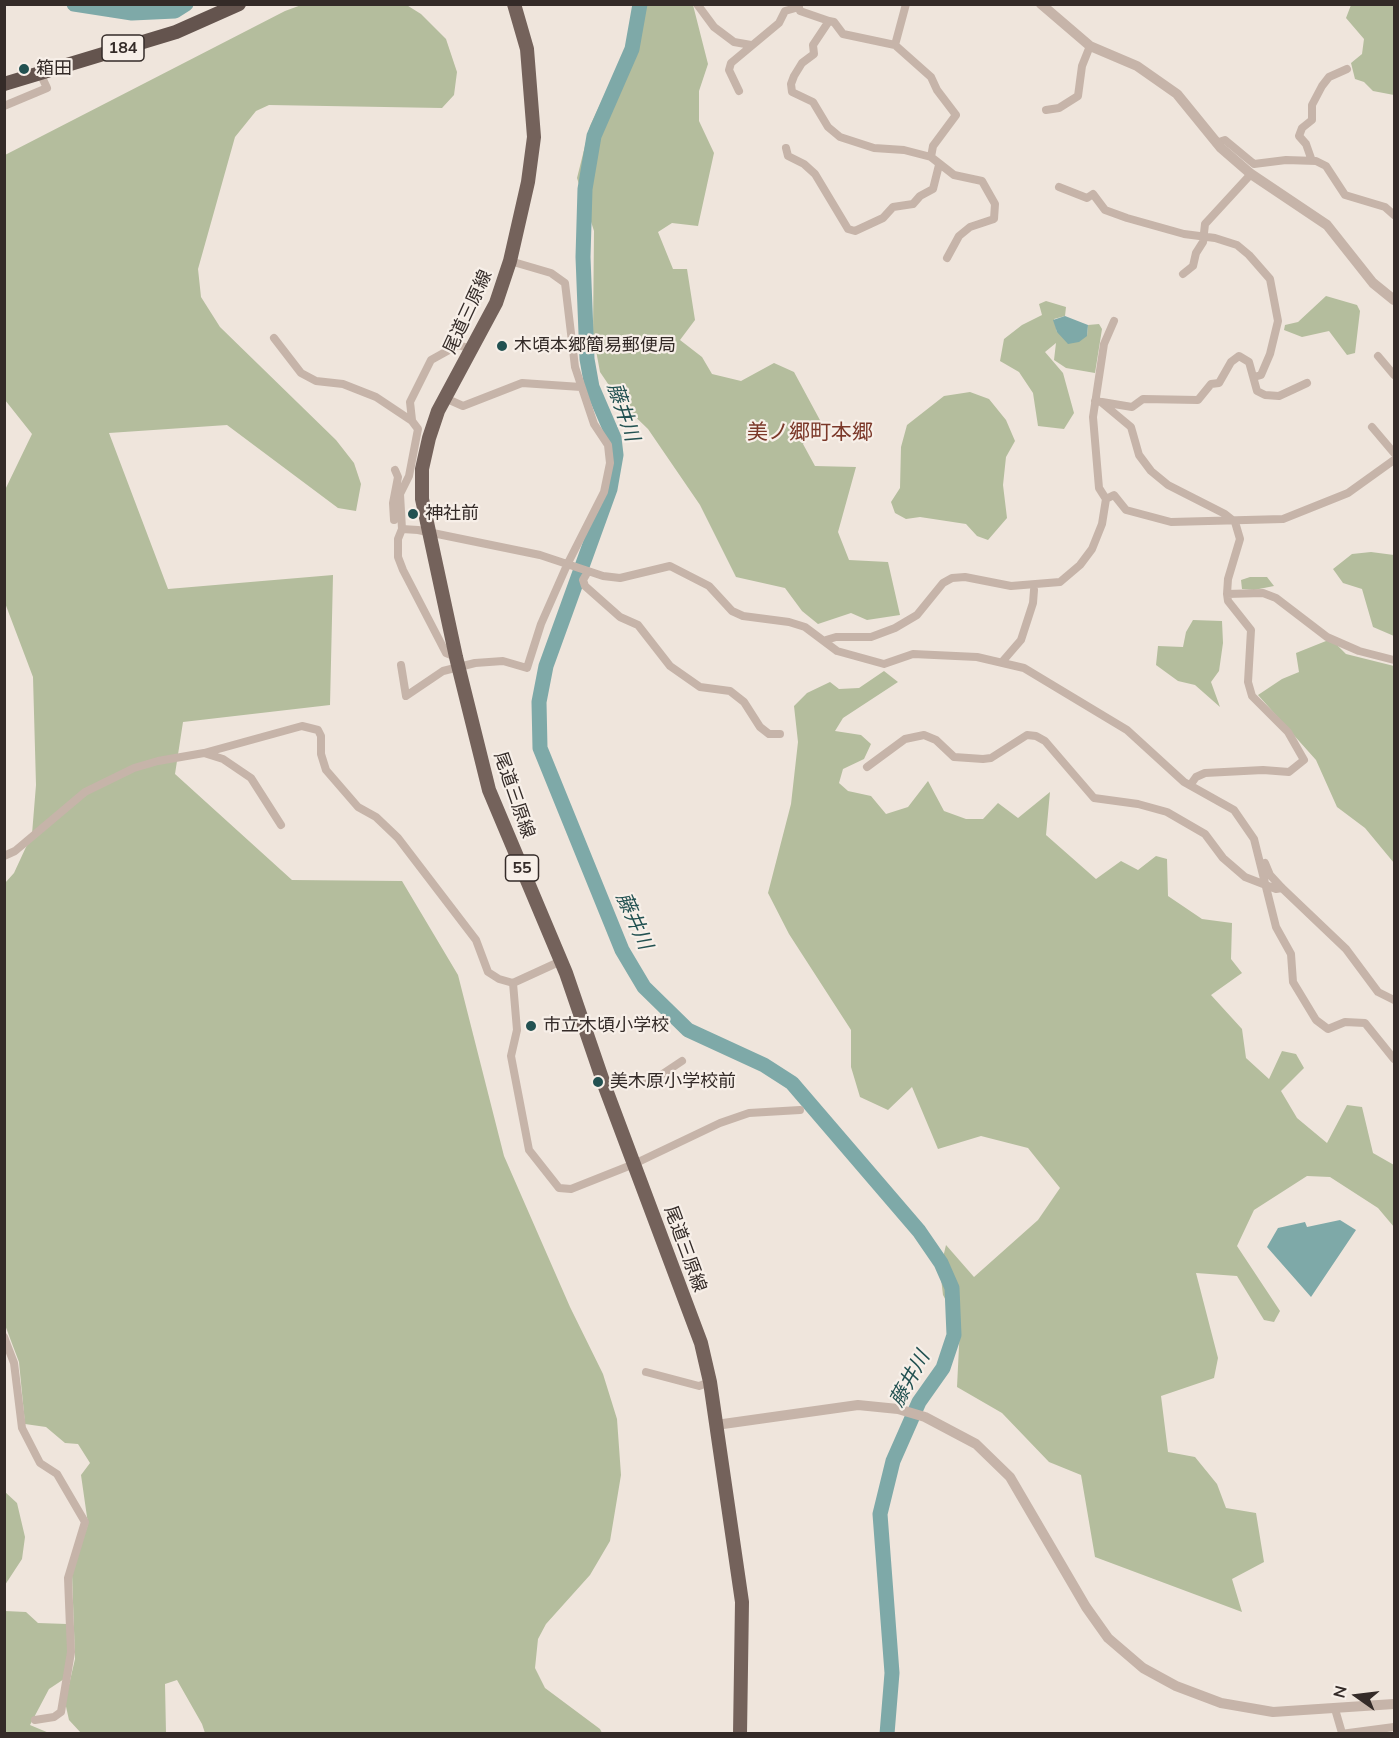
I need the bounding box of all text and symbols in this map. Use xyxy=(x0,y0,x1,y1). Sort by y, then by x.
road number: 184 xyxy=(102,35,144,61)
place label: 箱田 xyxy=(36,58,72,80)
marker: 箱田 xyxy=(17,62,31,76)
street label: 尾道三原線 xyxy=(439,267,497,357)
place label: 木頃本郷簡易郵便局 xyxy=(514,335,676,357)
marker: 木頃本郷簡易郵便局 xyxy=(495,339,509,353)
water label: 藤井川 xyxy=(602,380,644,444)
district label: 美ノ郷町本郷 xyxy=(747,420,873,446)
place label: 神社前 xyxy=(425,503,479,525)
marker: 神社前 xyxy=(406,507,420,521)
street label: 尾道三原線 xyxy=(489,749,539,841)
road number: 55 xyxy=(506,855,538,881)
water label: 藤井川 xyxy=(611,889,657,953)
place label: 市立木頃小学校 xyxy=(543,1015,669,1037)
marker: 市立木頃小学校 xyxy=(524,1019,538,1033)
place label: 美木原小学校前 xyxy=(610,1071,736,1093)
marker: 美木原小学校前 xyxy=(591,1075,605,1089)
street label: 尾道三原線 xyxy=(659,1203,711,1295)
water label: 藤井川 xyxy=(885,1347,935,1411)
north arrow xyxy=(1327,1666,1387,1726)
text: N xyxy=(1328,1683,1351,1700)

